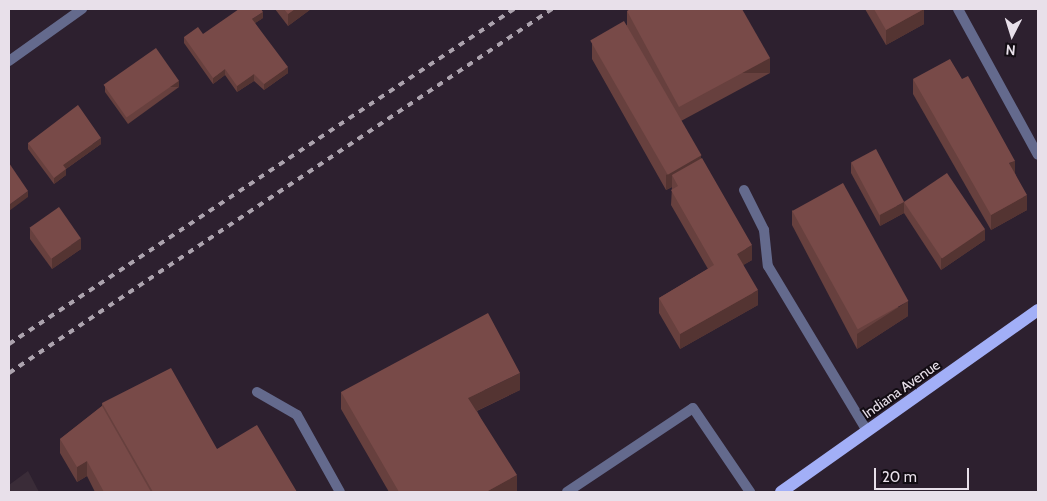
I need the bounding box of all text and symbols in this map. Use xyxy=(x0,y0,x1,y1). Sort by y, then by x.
north arrow xyxy=(987,10,1037,60)
text: N xyxy=(1005,41,1016,59)
street label: Indiana Avenue xyxy=(859,356,943,422)
scale bar xyxy=(877,458,972,490)
text: 20 m xyxy=(882,468,917,486)

